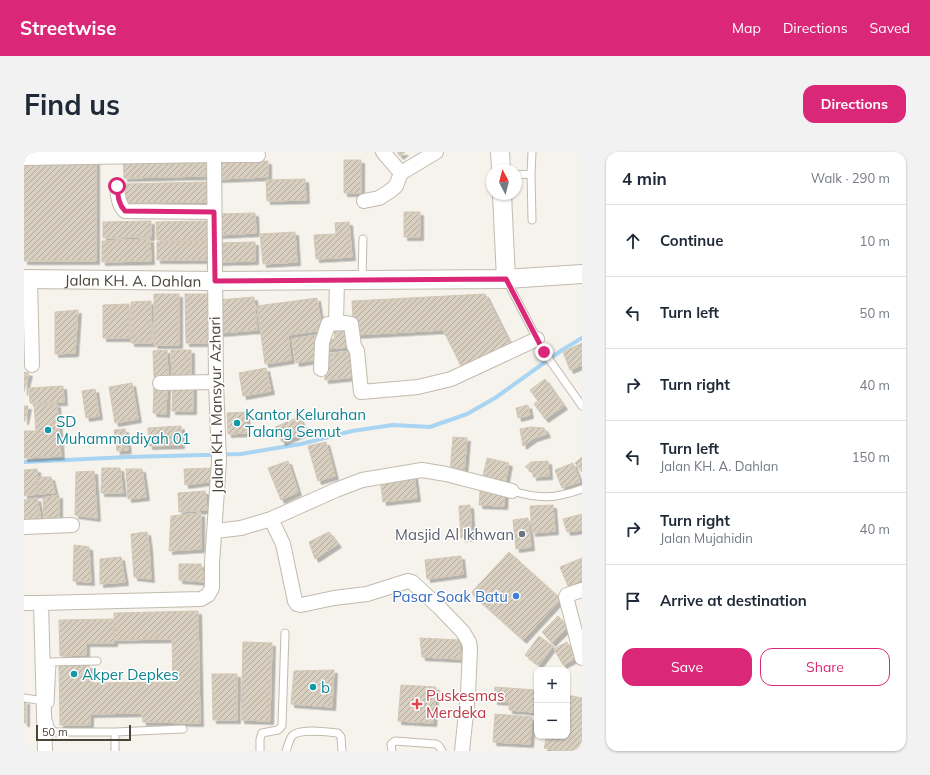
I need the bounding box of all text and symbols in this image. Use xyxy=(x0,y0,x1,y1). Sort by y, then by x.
text: Streetwise xyxy=(20,16,116,40)
text: Map xyxy=(732,19,761,37)
text: Directions xyxy=(783,19,848,37)
text: Saved xyxy=(870,19,910,37)
button: Directions xyxy=(803,85,906,123)
text: Find us xyxy=(24,87,120,122)
north arrow xyxy=(486,164,522,200)
text: 4 min xyxy=(622,168,667,189)
text: Walk · 290 m xyxy=(811,170,890,186)
route start xyxy=(108,177,126,195)
icon: ahead xyxy=(622,230,644,252)
text: Continue xyxy=(660,231,723,250)
text: 10 m xyxy=(860,233,890,249)
street label: Jalan KH. A. Dahlan xyxy=(65,270,201,290)
icon: left xyxy=(622,302,644,324)
text: Turn left xyxy=(660,303,719,322)
text: 50 m xyxy=(860,305,890,321)
street label: Jalan KH. Mansyur Azhari xyxy=(205,316,227,494)
route end xyxy=(535,343,553,361)
icon: right xyxy=(622,374,644,396)
text: Turn right xyxy=(660,375,730,394)
text: 40 m xyxy=(860,377,890,393)
place label: Kantor Kelurahan Talang Semut xyxy=(245,405,366,441)
place label: SD Muhammadiyah 01 xyxy=(56,412,191,448)
marker: Kantor Kelurahan Talang Semut xyxy=(232,418,242,428)
marker: SD Muhammadiyah 01 xyxy=(43,425,53,435)
text: Turn left xyxy=(660,439,719,458)
icon: left xyxy=(622,446,644,468)
text: 150 m xyxy=(852,449,890,465)
text: Jalan KH. A. Dahlan xyxy=(660,458,778,474)
text: Turn right xyxy=(660,511,730,530)
icon: right xyxy=(622,518,644,540)
text: 40 m xyxy=(860,521,890,537)
place label: Masjid Al Ikhwan xyxy=(395,525,514,544)
marker: Masjid Al Ikhwan xyxy=(517,529,527,539)
text: Jalan Mujahidin xyxy=(660,530,753,546)
place label: Pasar Soak Batu xyxy=(392,587,508,606)
icon: arrive xyxy=(622,590,644,612)
marker: Pasar Soak Batu xyxy=(511,591,521,601)
text: Arrive at destination xyxy=(660,591,807,610)
button: Save xyxy=(622,648,752,686)
button: Share xyxy=(760,648,890,686)
place label: Akper Depkes xyxy=(82,665,179,684)
map controls xyxy=(534,667,570,739)
button: + xyxy=(534,667,570,703)
marker: Akper Depkes xyxy=(69,669,79,679)
place label: b xyxy=(321,678,330,697)
marker: b xyxy=(308,682,318,692)
place label: Puskesmas Merdeka xyxy=(426,686,505,722)
marker: Puskesmas Merdeka xyxy=(411,698,423,710)
button: − xyxy=(534,703,570,739)
scale bar xyxy=(36,723,131,742)
text: 50 m xyxy=(42,725,68,739)

